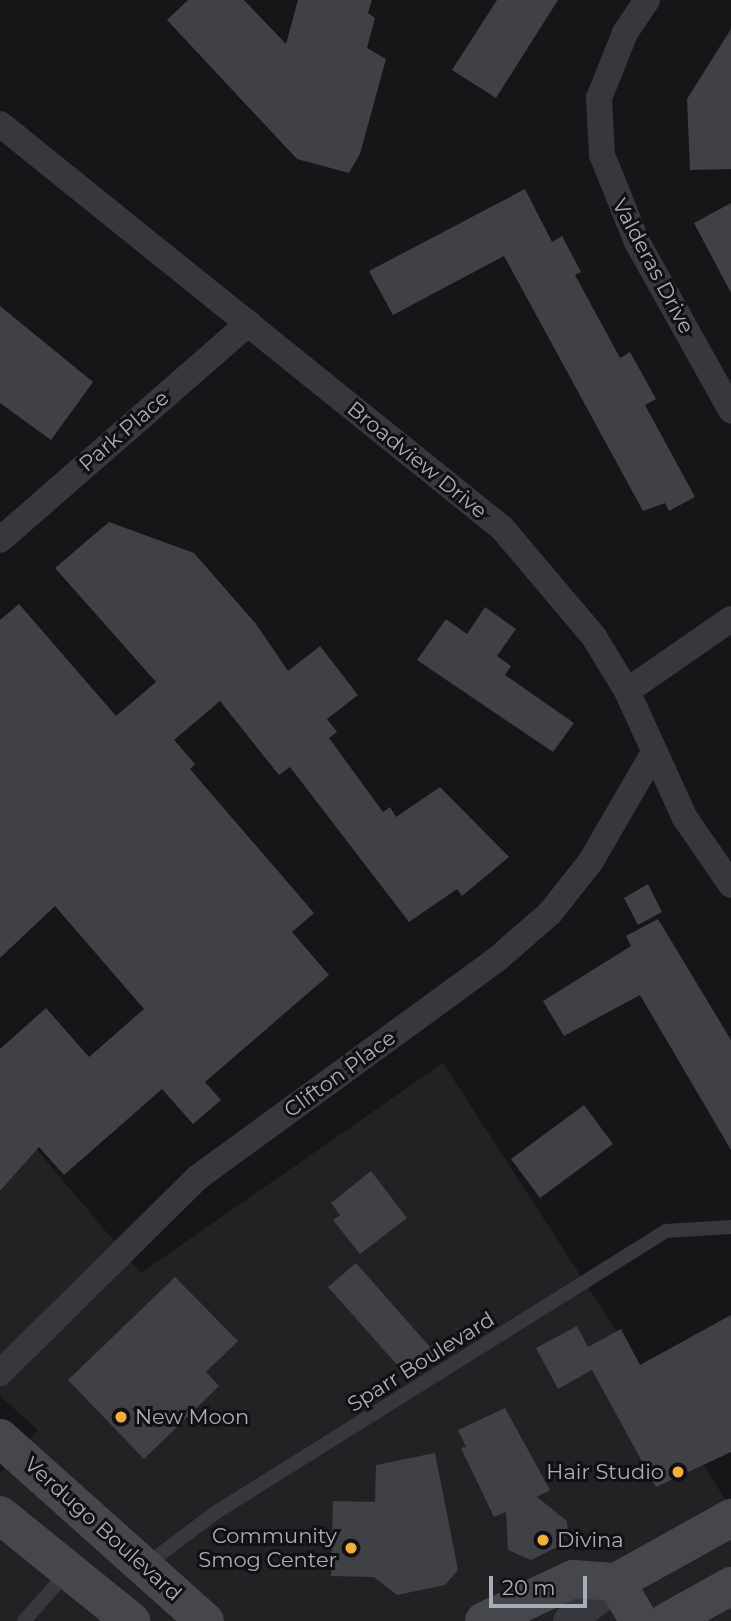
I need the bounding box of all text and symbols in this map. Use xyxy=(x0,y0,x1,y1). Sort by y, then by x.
street label: Valderas Drive xyxy=(607,194,699,338)
street label: Park Place xyxy=(74,385,174,477)
street label: Broadview Drive xyxy=(342,396,492,524)
street label: Clifton Place xyxy=(279,1025,401,1123)
street label: Sparr Boulevard xyxy=(343,1307,499,1417)
place label: New Moon xyxy=(135,1404,249,1430)
marker: New Moon xyxy=(113,1409,129,1425)
street label: Verdugo Boulevard xyxy=(19,1452,187,1606)
place label: Hair Studio xyxy=(546,1459,664,1485)
marker: Hair Studio xyxy=(670,1464,686,1480)
place label: Community Smog Center xyxy=(198,1523,337,1573)
place label: Divina xyxy=(557,1527,624,1553)
marker: Divina xyxy=(535,1532,551,1548)
marker: Community Smog Center xyxy=(343,1540,359,1556)
scale bar xyxy=(493,1562,591,1606)
text: 20 m xyxy=(502,1575,556,1600)

